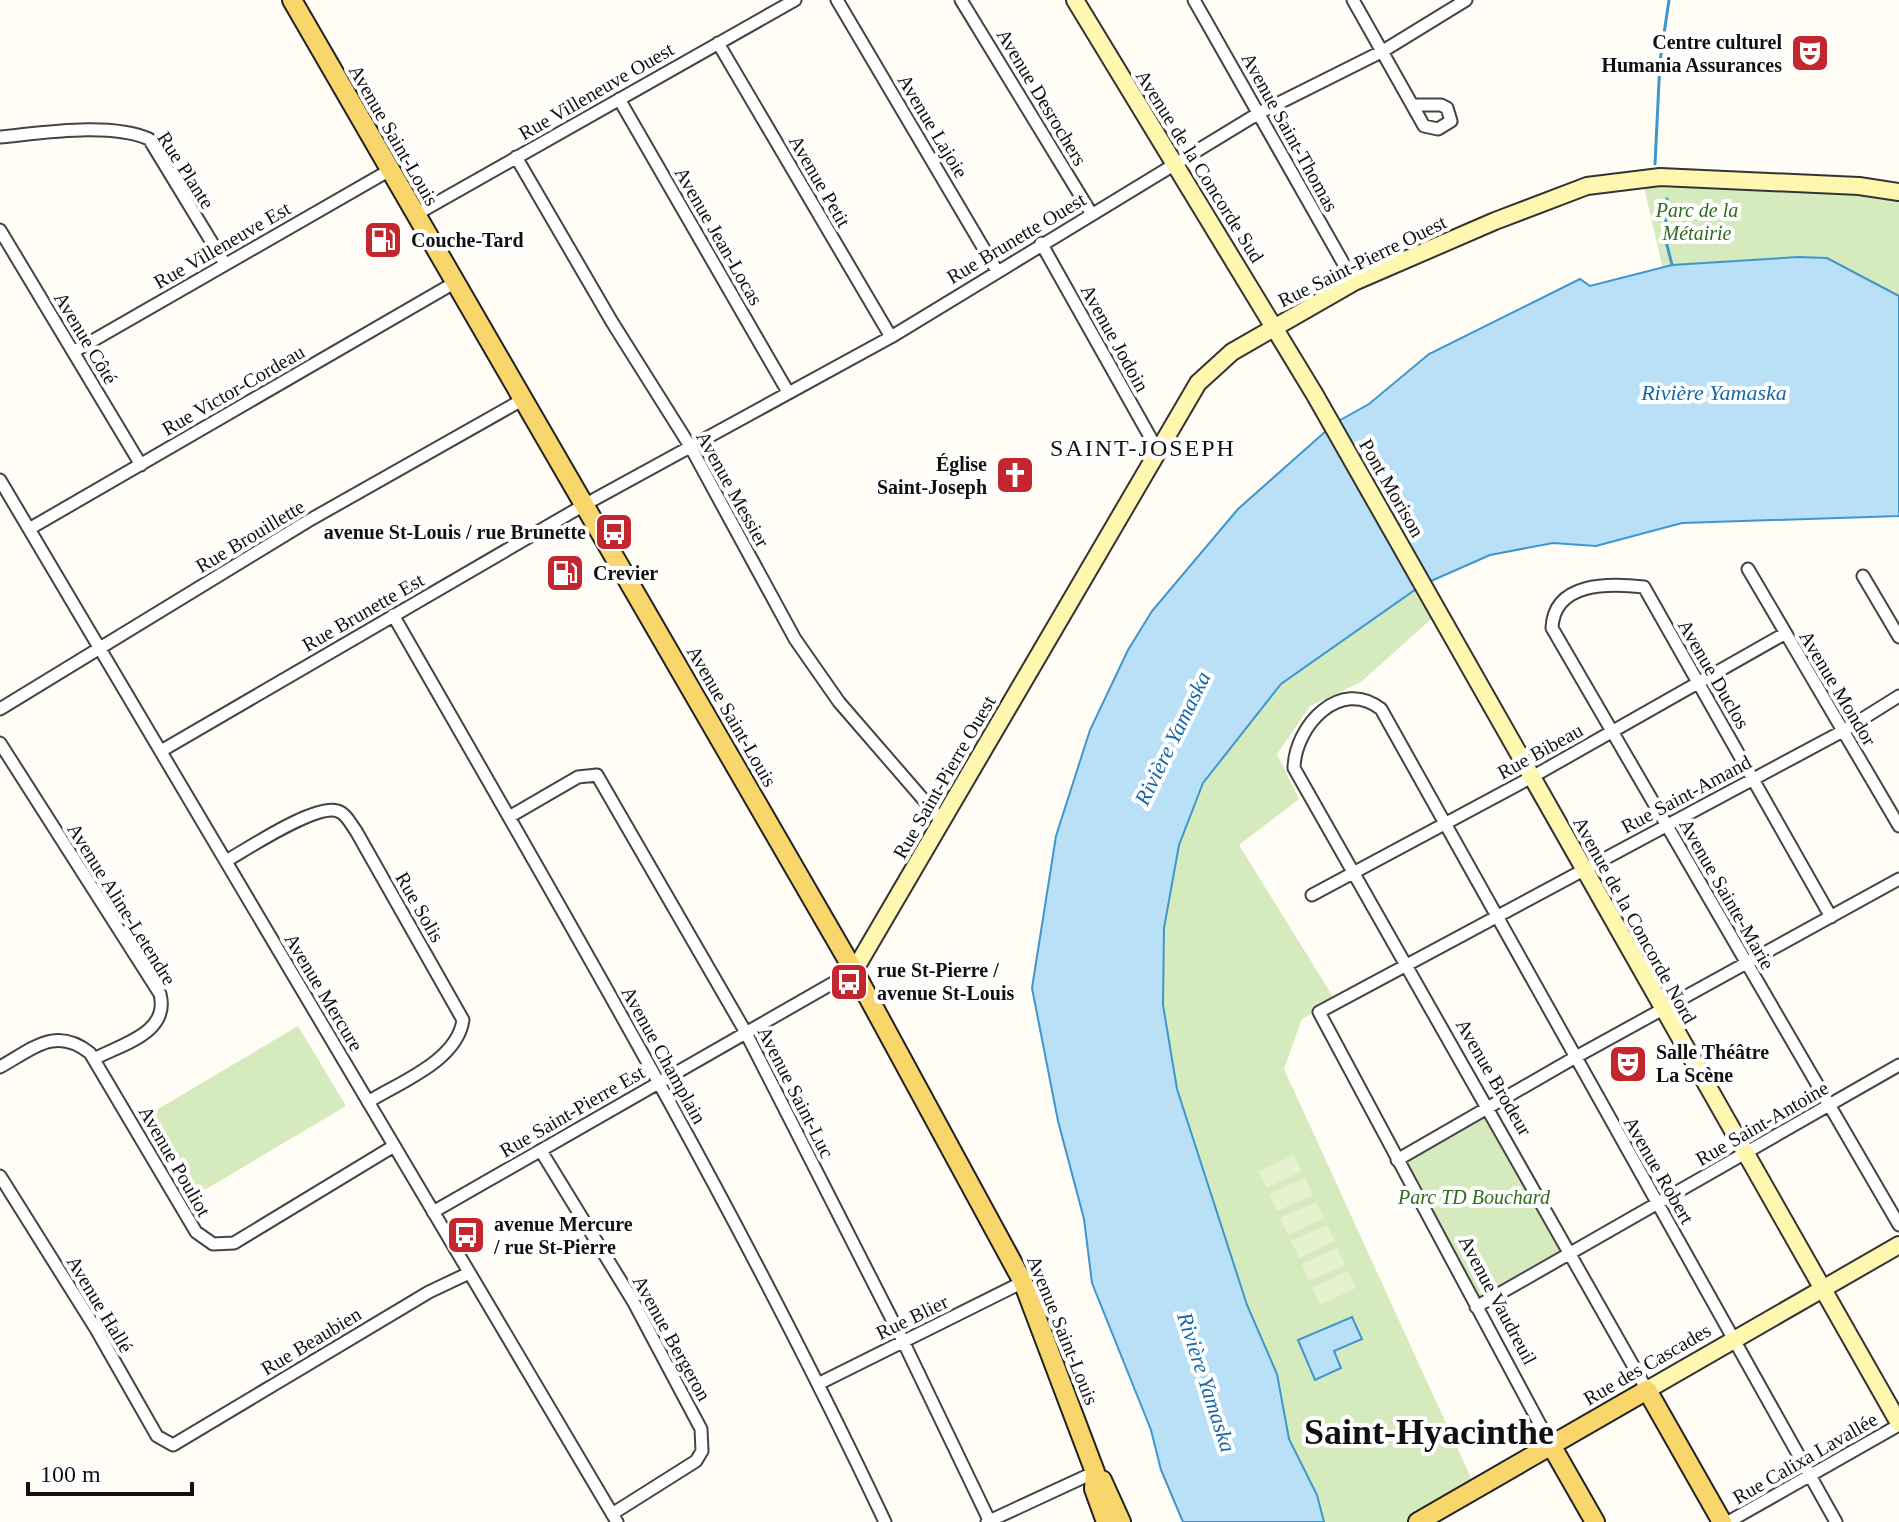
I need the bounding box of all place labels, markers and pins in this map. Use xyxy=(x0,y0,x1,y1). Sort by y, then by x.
place label: Centre culturel Humania Assurances xyxy=(1601,31,1782,76)
theatre icon: Centre culturel Humania Assurances xyxy=(1789,32,1831,74)
fuel station icon: Couche-Tard xyxy=(362,219,404,261)
place label: Couche-Tard xyxy=(411,229,524,251)
place label: Église Saint-Joseph xyxy=(877,453,987,499)
church icon: Église Saint-Joseph xyxy=(994,454,1036,496)
bus stop icon: avenue St-Louis / rue Brunette xyxy=(593,511,635,553)
place label: avenue St-Louis / rue Brunette xyxy=(324,521,586,543)
fuel station icon: Crevier xyxy=(544,552,586,594)
place label: Crevier xyxy=(593,562,658,584)
place label: rue St-Pierre / avenue St-Louis xyxy=(877,959,1014,1004)
bus stop icon: rue St-Pierre / avenue St-Louis xyxy=(828,961,870,1003)
place label: Salle Théâtre La Scène xyxy=(1656,1041,1769,1086)
theatre icon: Salle Théâtre La Scène xyxy=(1607,1043,1649,1085)
place label: avenue Mercure / rue St-Pierre xyxy=(493,1213,633,1258)
bus stop icon: avenue Mercure / rue St-Pierre xyxy=(445,1214,487,1256)

